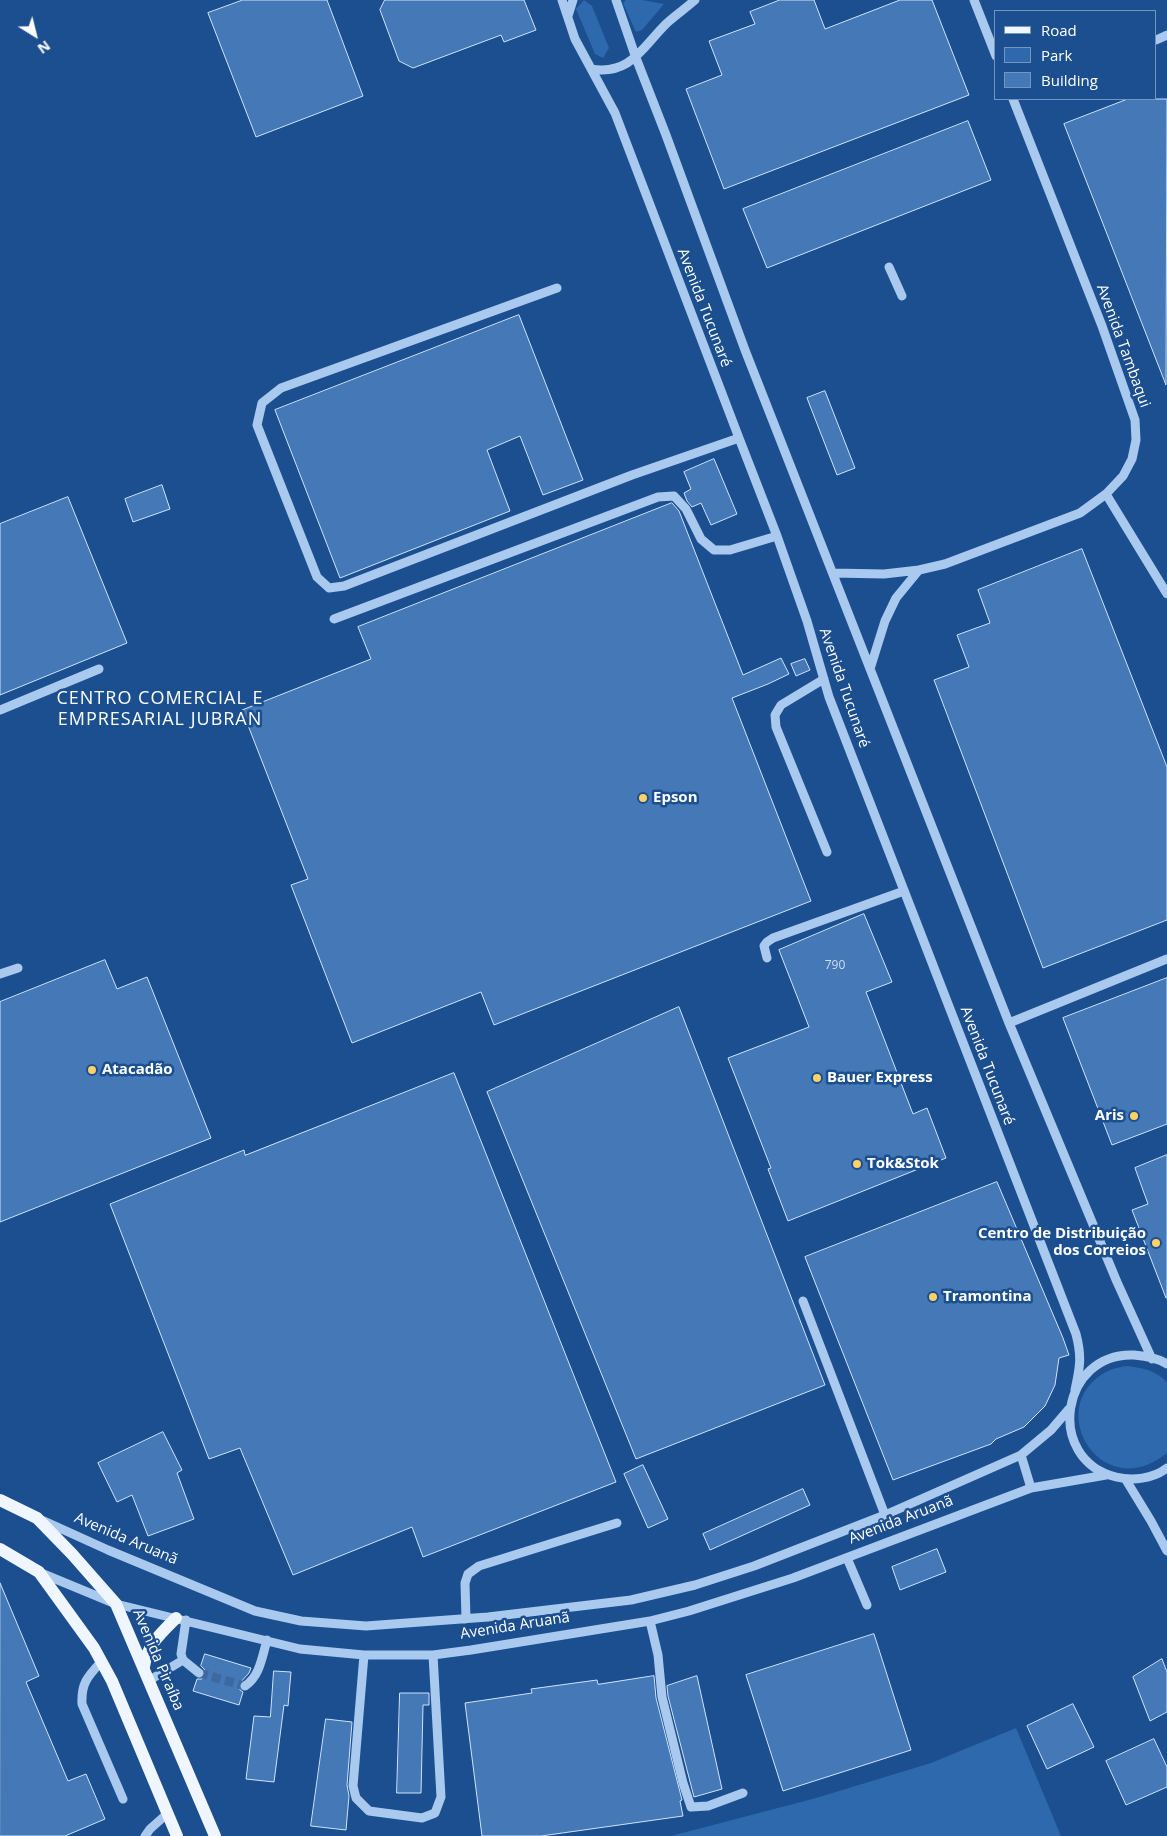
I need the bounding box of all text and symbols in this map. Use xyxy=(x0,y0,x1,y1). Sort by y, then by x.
north arrow xyxy=(10,10,60,60)
legend xyxy=(994,10,1157,100)
text: Road xyxy=(1041,20,1077,40)
text: N xyxy=(34,37,54,59)
text: Park xyxy=(1041,45,1072,65)
text: Building xyxy=(1041,70,1098,90)
street label: Avenida Tucunaré xyxy=(673,246,735,370)
street label: Avenida Tambaqui xyxy=(1092,282,1154,410)
street label: Avenida Tucunaré xyxy=(815,626,873,750)
district label: CENTRO COMERCIAL E EMPRESARIAL JUBRAN xyxy=(54,688,266,731)
place label: Epson xyxy=(653,789,697,807)
marker: Epson xyxy=(637,792,649,804)
house number: 790 xyxy=(825,959,845,973)
street label: Avenida Tucunaré xyxy=(956,1004,1018,1128)
place label: Atacadão xyxy=(102,1061,173,1079)
marker: Atacadão xyxy=(86,1064,98,1076)
place label: Bauer Express xyxy=(827,1069,933,1087)
marker: Bauer Express xyxy=(811,1072,823,1084)
place label: Aris xyxy=(1095,1107,1124,1125)
marker: Aris xyxy=(1128,1110,1140,1122)
place label: Tok&Stok xyxy=(867,1155,939,1173)
marker: Tok&Stok xyxy=(851,1158,863,1170)
place label: Centro de Distribuição dos Correios xyxy=(978,1225,1146,1260)
marker: Centro de Distribuição dos Correios xyxy=(1150,1237,1162,1249)
place label: Tramontina xyxy=(943,1288,1031,1306)
marker: Tramontina xyxy=(927,1291,939,1303)
street label: Avenida Aruanã xyxy=(846,1492,956,1548)
street label: Avenida Aruanã xyxy=(72,1509,180,1569)
street label: Avenida Piraíba xyxy=(129,1607,187,1713)
street label: Avenida Aruanã xyxy=(459,1608,571,1644)

